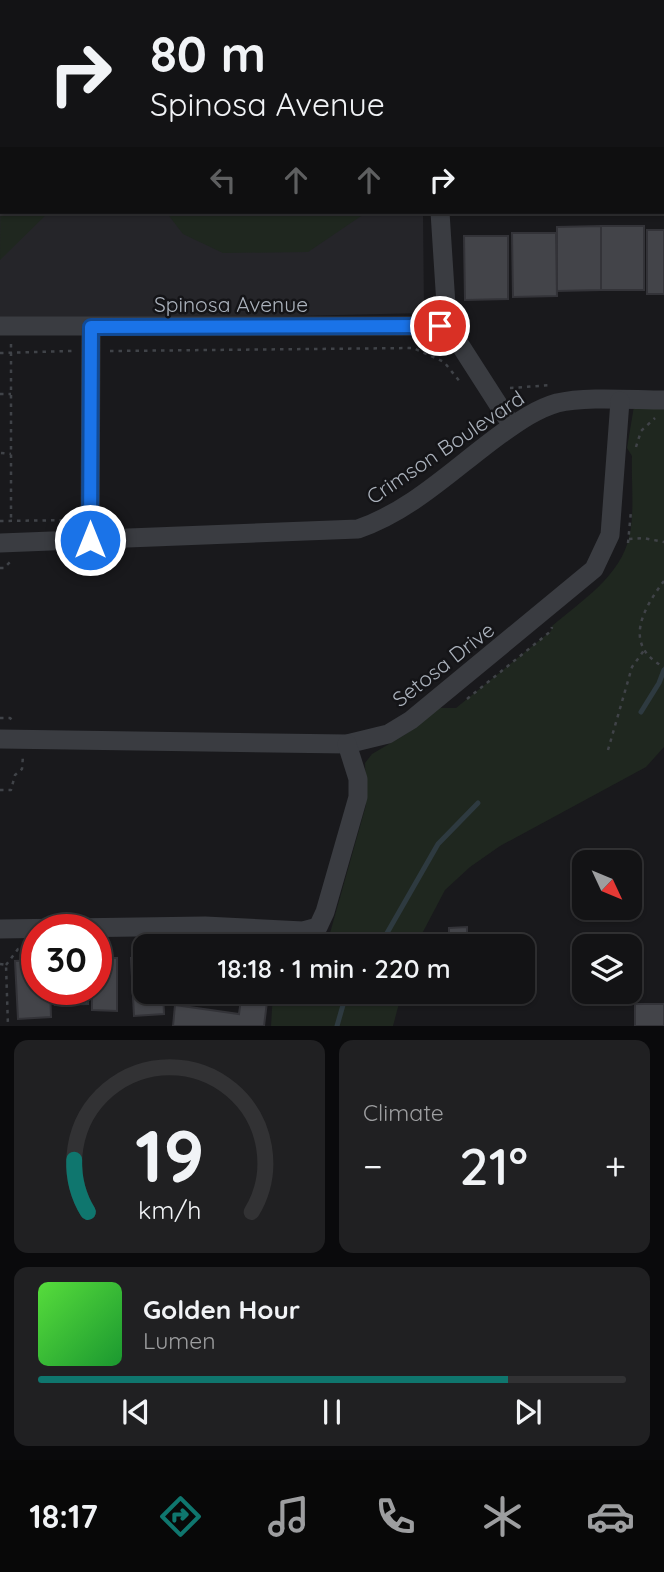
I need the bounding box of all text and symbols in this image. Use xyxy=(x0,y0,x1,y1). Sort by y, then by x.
text: 80 m xyxy=(150,23,266,84)
icon: right xyxy=(35,28,126,119)
text: Spinosa Avenue xyxy=(150,84,385,124)
icon: left xyxy=(204,161,242,199)
icon: ahead xyxy=(277,161,315,199)
icon: ahead xyxy=(350,161,388,199)
icon: right xyxy=(423,161,461,199)
street label: Spinosa Avenue xyxy=(154,291,308,317)
pin xyxy=(410,296,470,356)
icon: arrive xyxy=(421,307,459,345)
street label: Crimson Boulevard xyxy=(361,385,529,509)
position arrow xyxy=(53,503,127,577)
street label: Setosa Drive xyxy=(387,616,499,712)
north arrow xyxy=(572,850,642,920)
map controls xyxy=(572,850,642,1004)
speed limit sign: 30 xyxy=(21,914,112,1005)
button: layers xyxy=(572,934,642,1004)
text: 18:18 · 1 min · 220 m xyxy=(217,952,451,985)
text: Climate xyxy=(363,1098,444,1127)
text: 19 xyxy=(135,1110,204,1201)
text: 21° xyxy=(459,1133,528,1198)
text: − xyxy=(363,1142,383,1190)
text: + xyxy=(605,1142,626,1190)
text: km/h xyxy=(138,1194,201,1225)
text: Golden Hour xyxy=(143,1293,300,1326)
text: Lumen xyxy=(143,1326,216,1355)
icon: previous xyxy=(117,1393,155,1431)
icon: pause xyxy=(313,1393,351,1431)
icon: next xyxy=(509,1393,547,1431)
icon: directions xyxy=(156,1492,205,1541)
icon: music xyxy=(264,1492,313,1541)
icon: phone xyxy=(371,1492,420,1541)
icon: climate xyxy=(478,1492,527,1541)
icon: car xyxy=(586,1492,635,1541)
text: 18:17 xyxy=(29,1496,98,1536)

